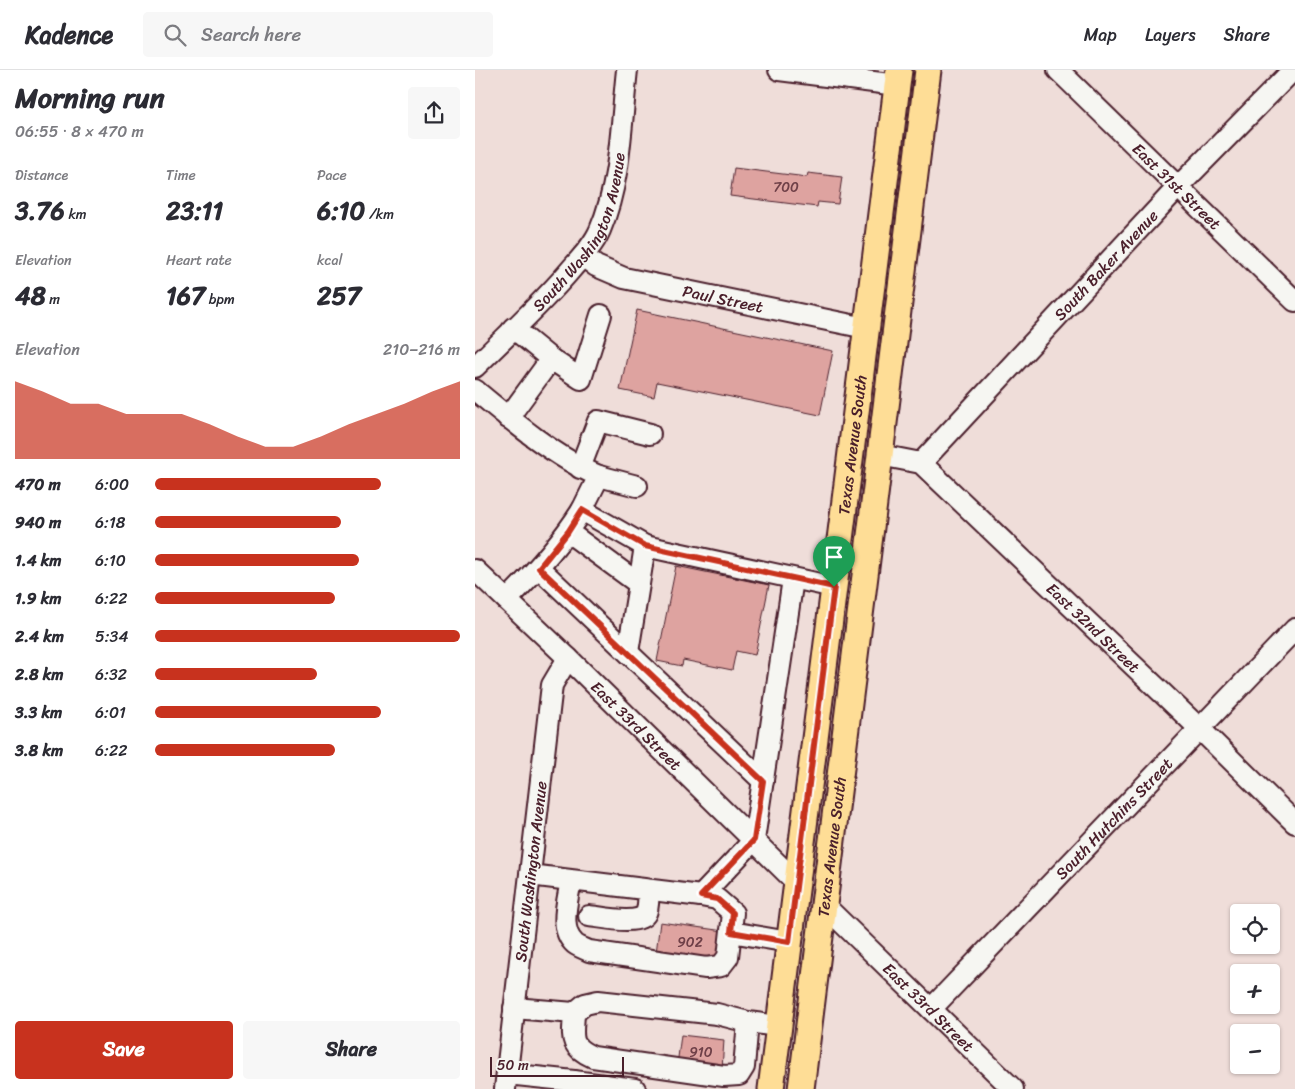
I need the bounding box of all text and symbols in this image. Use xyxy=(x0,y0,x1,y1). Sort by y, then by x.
search box xyxy=(143,12,493,57)
text: Kadence xyxy=(25,14,113,56)
text: Search here xyxy=(201,18,301,51)
text: Map xyxy=(1084,19,1117,51)
text: Layers xyxy=(1145,19,1196,51)
text: Share xyxy=(1224,19,1270,51)
icon: search xyxy=(161,21,189,49)
text: Morning run xyxy=(15,73,165,122)
button: share xyxy=(408,87,460,139)
text: 06:55 · 8 × 470 m xyxy=(15,117,144,146)
street label: East 31st Street xyxy=(1125,135,1228,237)
street label: South Washington Avenue xyxy=(525,151,634,319)
text: Distance xyxy=(15,163,68,188)
text: Time xyxy=(166,163,196,188)
text: Pace xyxy=(317,163,347,188)
house number: 700 xyxy=(773,175,799,200)
text: 3.76 xyxy=(15,188,65,233)
text: 23:11 xyxy=(166,188,223,233)
text: 6:10 xyxy=(317,188,365,233)
text: km xyxy=(65,202,87,227)
text: /km xyxy=(365,202,394,227)
street label: South Baker Avenue xyxy=(1046,202,1166,328)
text: Elevation xyxy=(15,248,72,273)
text: Heart rate xyxy=(166,248,232,273)
text: kcal xyxy=(317,248,342,273)
text: 48 xyxy=(15,273,46,318)
text: 167 xyxy=(166,273,205,318)
text: 257 xyxy=(317,273,361,318)
street label: Paul Street xyxy=(680,276,766,321)
text: m xyxy=(46,287,60,312)
text: bpm xyxy=(205,287,235,312)
text: Elevation xyxy=(15,335,80,364)
text: 210–216 m xyxy=(383,335,460,364)
street label: Texas Avenue South xyxy=(829,374,876,517)
text: 470 m xyxy=(15,470,61,499)
text: 6:00 xyxy=(95,470,129,499)
text: 940 m xyxy=(15,508,61,537)
text: 6:18 xyxy=(95,508,125,537)
pin xyxy=(813,536,855,587)
icon: arrive xyxy=(820,543,848,571)
text: 1.4 km xyxy=(15,546,62,575)
text: 6:10 xyxy=(95,546,126,575)
street label: East 32nd Street xyxy=(1039,575,1147,680)
text: 1.9 km xyxy=(15,584,61,613)
text: 6:22 xyxy=(95,584,127,613)
text: 2.4 km xyxy=(15,622,64,651)
text: 5:34 xyxy=(95,622,128,651)
text: 2.8 km xyxy=(15,660,64,689)
text: 6:32 xyxy=(95,660,127,689)
street label: East 33rd Street xyxy=(583,673,689,778)
text: 3.3 km xyxy=(15,698,62,727)
text: 6:01 xyxy=(95,698,126,727)
text: 3.8 km xyxy=(15,736,63,765)
text: 6:22 xyxy=(95,736,127,765)
street label: South Hutchins Street xyxy=(1048,751,1180,887)
street label: Texas Avenue South xyxy=(809,775,855,919)
street label: South Washington Avenue xyxy=(506,779,556,964)
map controls xyxy=(1230,904,1280,1074)
button: locate xyxy=(1230,904,1280,954)
house number: 902 xyxy=(677,930,703,955)
street label: East 33rd Street xyxy=(875,955,981,1059)
button: + xyxy=(1230,964,1280,1014)
button: Save xyxy=(15,1021,233,1079)
button: Share xyxy=(243,1021,460,1079)
button: − xyxy=(1230,1024,1280,1074)
house number: 910 xyxy=(689,1040,713,1065)
text: 50 m xyxy=(497,1053,529,1078)
scale bar xyxy=(490,1054,624,1077)

